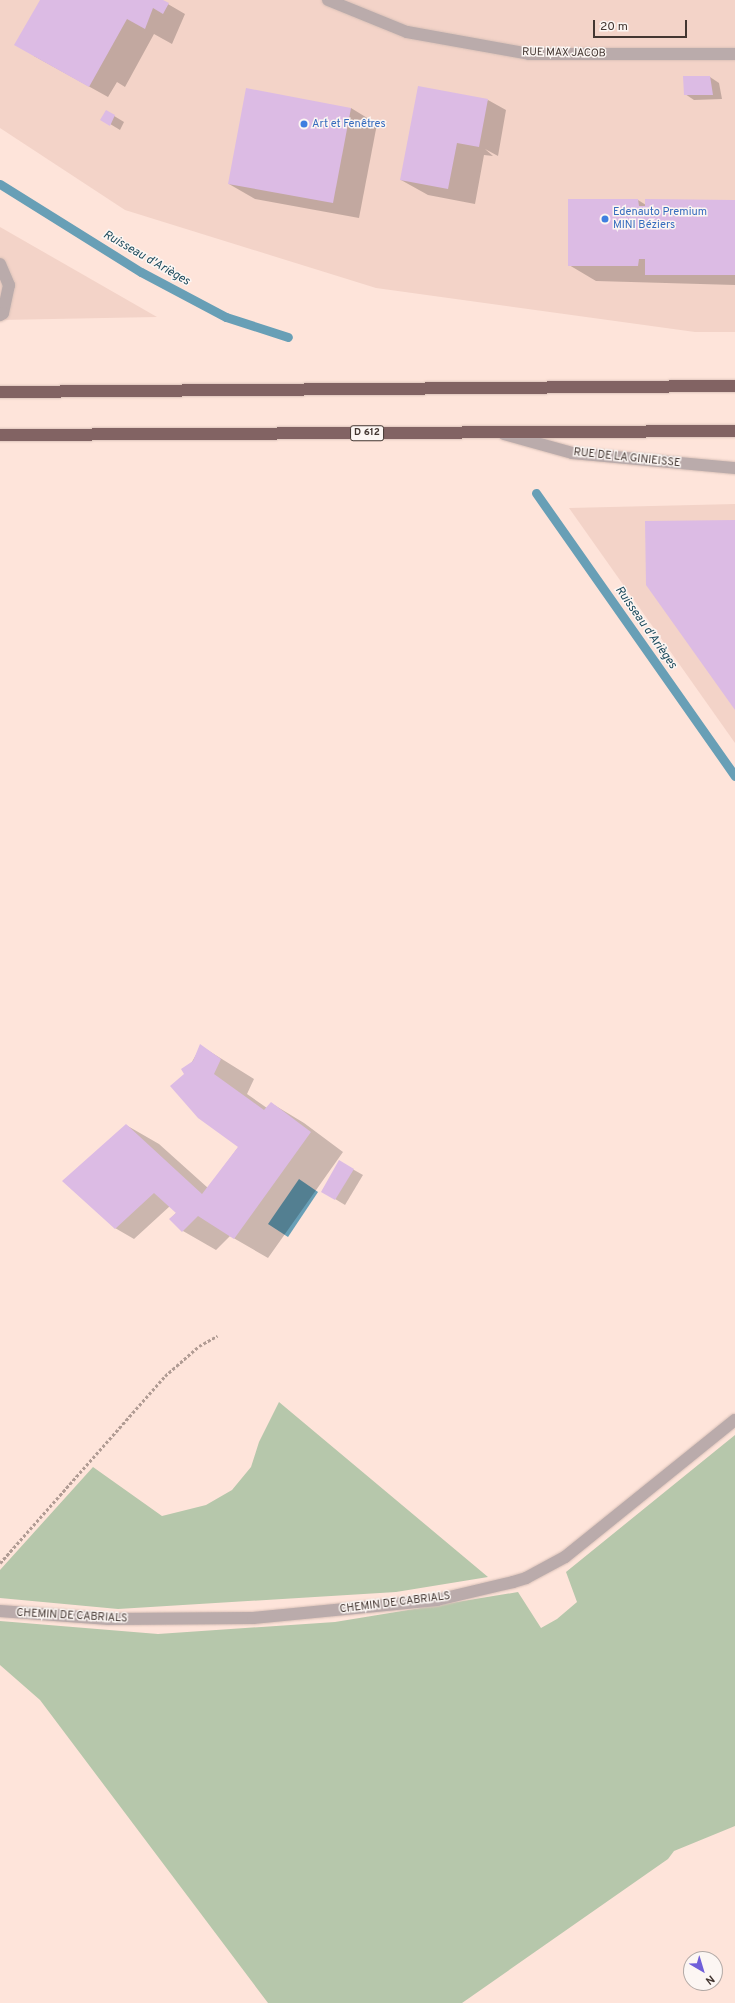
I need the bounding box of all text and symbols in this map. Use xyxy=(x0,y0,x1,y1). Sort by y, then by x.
scale bar xyxy=(595,12,689,38)
text: 20 m xyxy=(600,19,628,35)
street label: RUE MAX JACOB xyxy=(522,46,606,60)
place label: Art et Fenêtres xyxy=(312,117,386,131)
marker: Art et Fenêtres xyxy=(299,119,309,129)
place label: Edenauto Premium MINI Béziers xyxy=(613,206,707,232)
marker: Edenauto Premium MINI Béziers xyxy=(600,214,610,224)
water label: Ruisseau d'Arièges xyxy=(100,228,192,290)
road number: D 612 xyxy=(350,425,384,441)
street label: RUE DE LA GINIEISSE xyxy=(573,446,681,470)
water label: Ruisseau d'Arièges xyxy=(611,584,679,672)
street label: CHEMIN DE CABRIALS xyxy=(339,1590,451,1616)
street label: CHEMIN DE CABRIALS xyxy=(16,1606,128,1626)
north arrow xyxy=(683,1951,723,1991)
text: N xyxy=(702,1972,717,1988)

